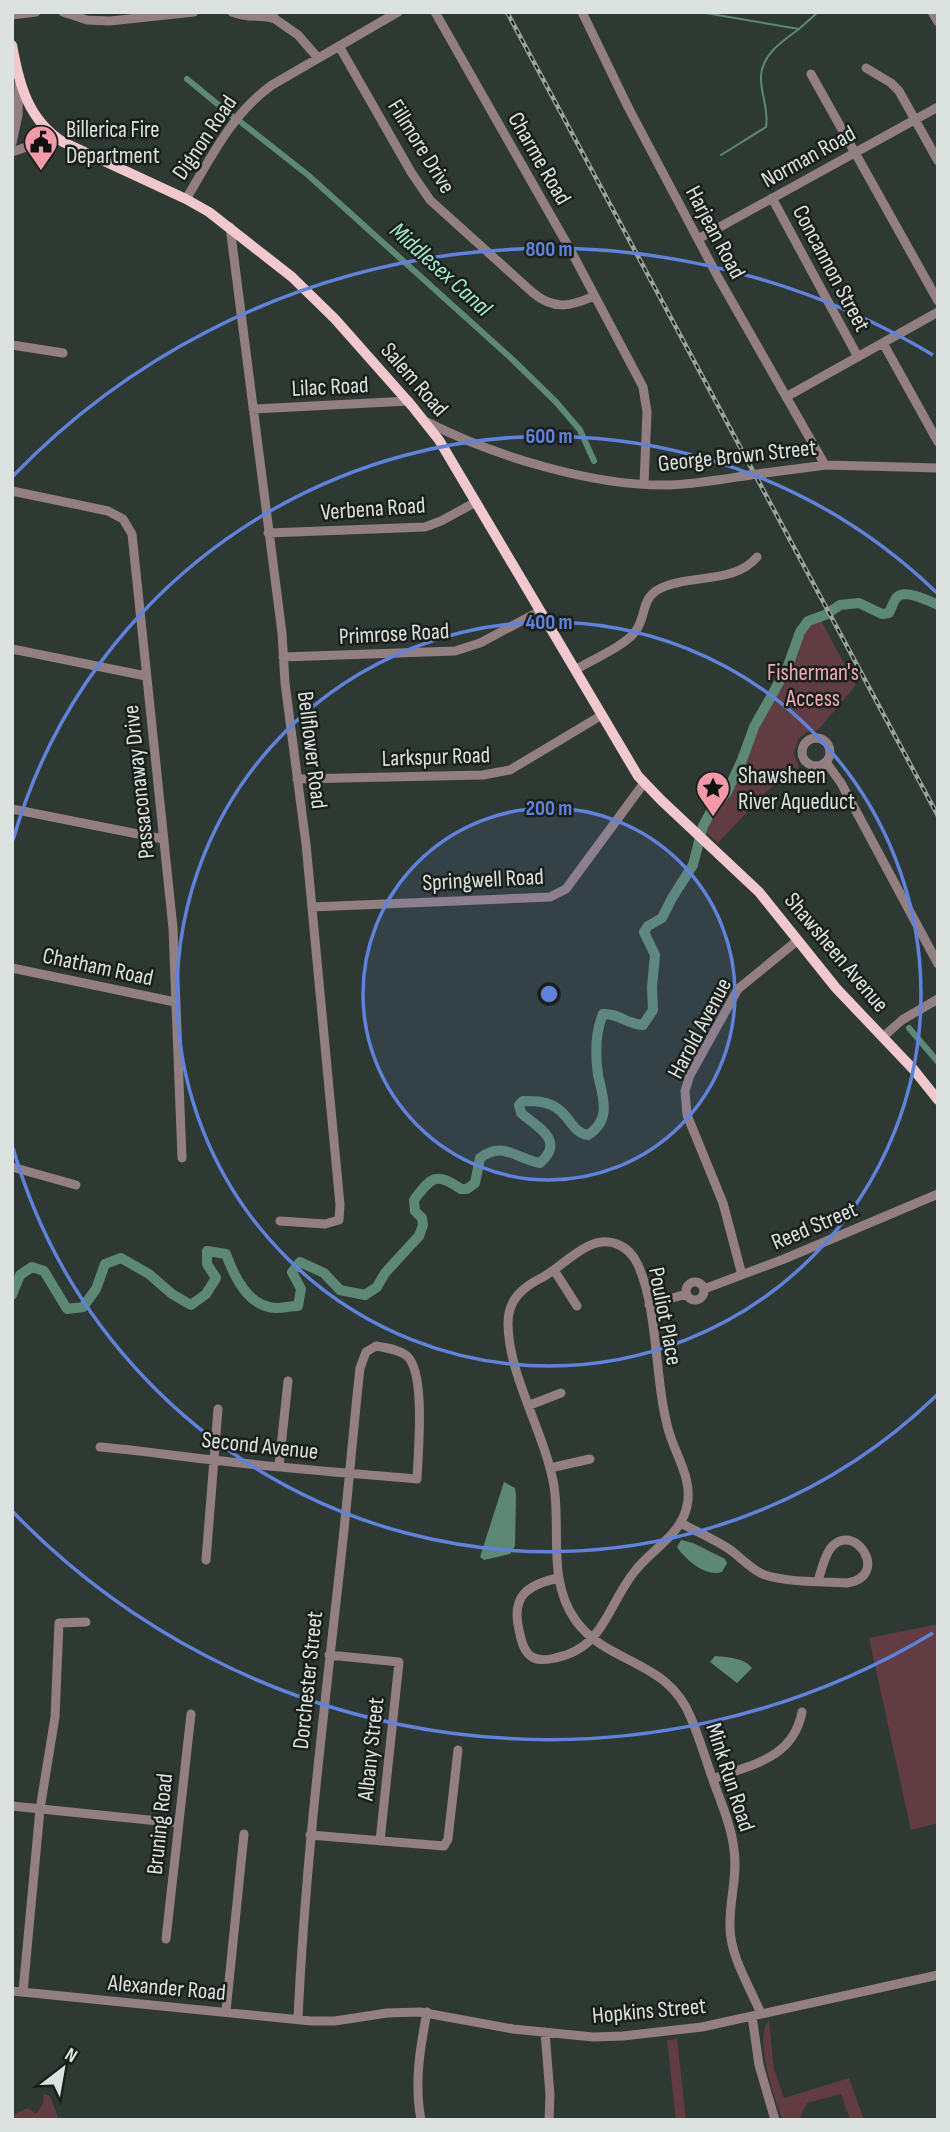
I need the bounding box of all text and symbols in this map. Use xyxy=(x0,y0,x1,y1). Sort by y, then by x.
street label: Dignon Road xyxy=(166,90,243,185)
street label: Fillmore Drive xyxy=(381,94,461,199)
street label: Charme Road xyxy=(501,107,577,210)
place label: Billerica Fire Department xyxy=(66,116,160,170)
street label: Norman Road xyxy=(757,120,860,194)
public building icon: Billerica Fire Department xyxy=(22,123,60,172)
street label: Harjean Road xyxy=(679,181,751,284)
street label: Concannon Street xyxy=(786,200,876,337)
water label: Middlesex Canal xyxy=(384,216,498,323)
text: 800 m xyxy=(525,237,573,262)
street label: Salem Road xyxy=(374,337,454,422)
street label: Lilac Road xyxy=(291,371,369,403)
text: 600 m xyxy=(525,424,573,449)
street label: George Brown Street xyxy=(657,434,818,478)
street label: Verbena Road xyxy=(320,491,426,527)
text: 400 m xyxy=(526,610,572,635)
street label: Primrose Road xyxy=(338,617,450,651)
park label: Fisherman's Access xyxy=(767,659,859,713)
street label: Bellflower Road xyxy=(291,690,333,810)
street label: Passaconaway Drive xyxy=(117,704,161,860)
street label: Larkspur Road xyxy=(381,741,491,773)
place label: Shawsheen River Aqueduct xyxy=(738,762,855,816)
place icon: Shawsheen River Aqueduct xyxy=(694,769,732,818)
text: 200 m xyxy=(526,796,572,821)
street label: Springwell Road xyxy=(422,863,545,897)
street label: Shawsheen Avenue xyxy=(778,887,894,1018)
street label: Chatham Road xyxy=(40,942,156,992)
street label: Harold Avenue xyxy=(662,973,738,1084)
centre of rings xyxy=(537,982,561,1006)
street label: Reed Street xyxy=(767,1195,862,1257)
street label: Pouliot Place xyxy=(642,1265,688,1368)
street label: Second Avenue xyxy=(200,1426,320,1466)
street label: Dorchester Street xyxy=(287,1610,329,1750)
street label: Albany Street xyxy=(352,1696,390,1803)
street label: Mink Run Road xyxy=(699,1720,761,1835)
street label: Bruning Road xyxy=(141,1772,179,1876)
street label: Alexander Road xyxy=(106,1969,227,2007)
street label: Hopkins Street xyxy=(591,1992,707,2030)
north arrow xyxy=(28,2034,98,2104)
text: N xyxy=(61,2043,81,2068)

